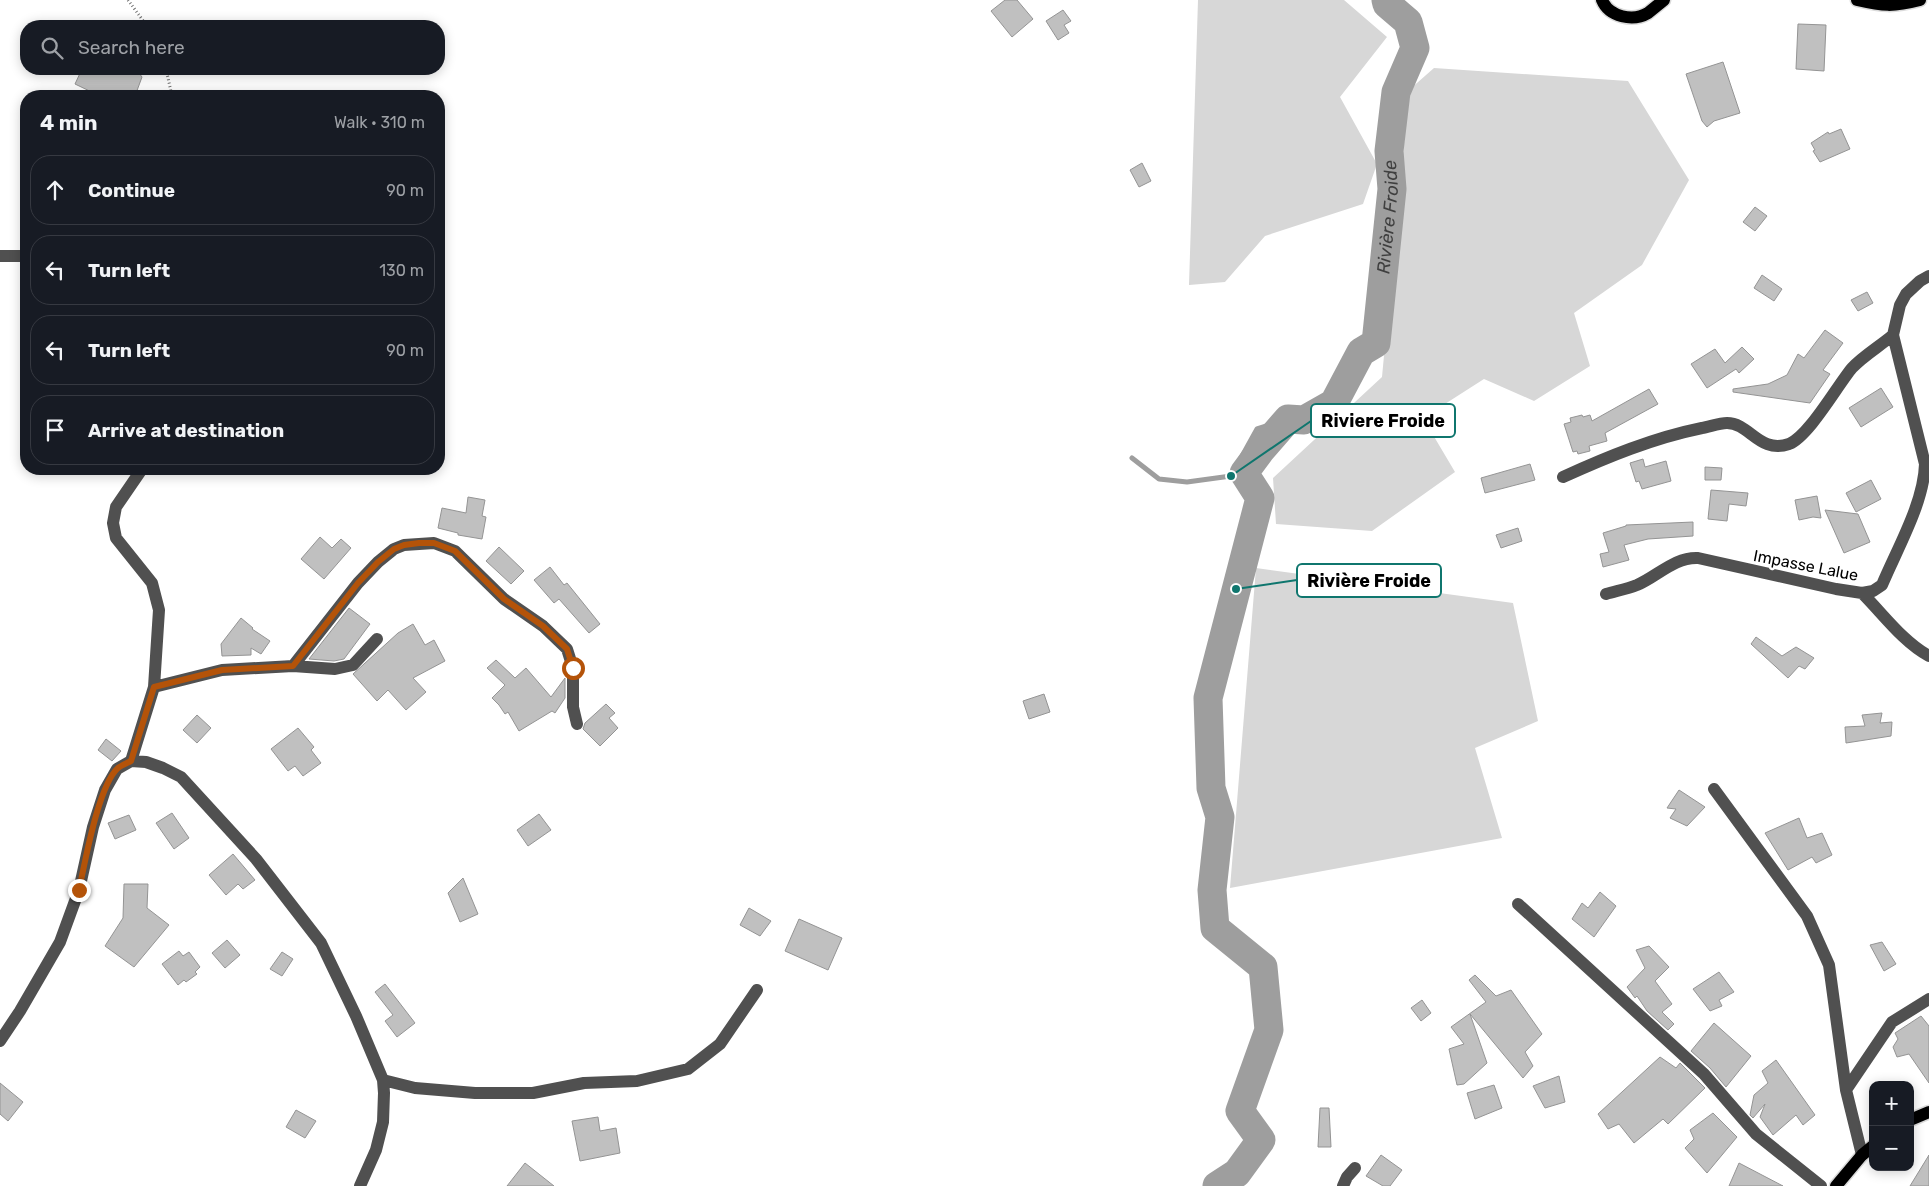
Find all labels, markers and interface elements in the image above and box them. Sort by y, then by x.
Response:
search box [20,20,445,75]
icon: search [38,34,66,62]
text: Search here [78,36,185,59]
text: 4 min [40,110,98,135]
text: Walk · 310 m [334,113,425,132]
water label: Rivière Froide [1372,159,1403,275]
icon: ahead [41,176,69,204]
text: Continue [88,179,175,202]
text: 90 m [386,181,424,200]
icon: left [41,256,69,284]
text: Turn left [88,259,170,282]
text: 130 m [379,261,424,280]
icon: left [41,336,69,364]
text: Turn left [88,339,170,362]
text: 90 m [386,341,424,360]
callout: Riviere Froide [1311,404,1455,437]
text: Riviere Froide [1321,410,1445,432]
icon: arrive [41,416,69,444]
text: Arrive at destination [88,419,284,442]
street label: Impasse Lalue [1752,546,1860,585]
callout: Rivière Froide [1297,564,1441,597]
text: Rivière Froide [1307,570,1431,592]
route start [562,657,585,680]
route end [68,879,91,902]
map controls [1869,1081,1914,1171]
button: + [1869,1081,1914,1126]
button: − [1869,1126,1914,1171]

